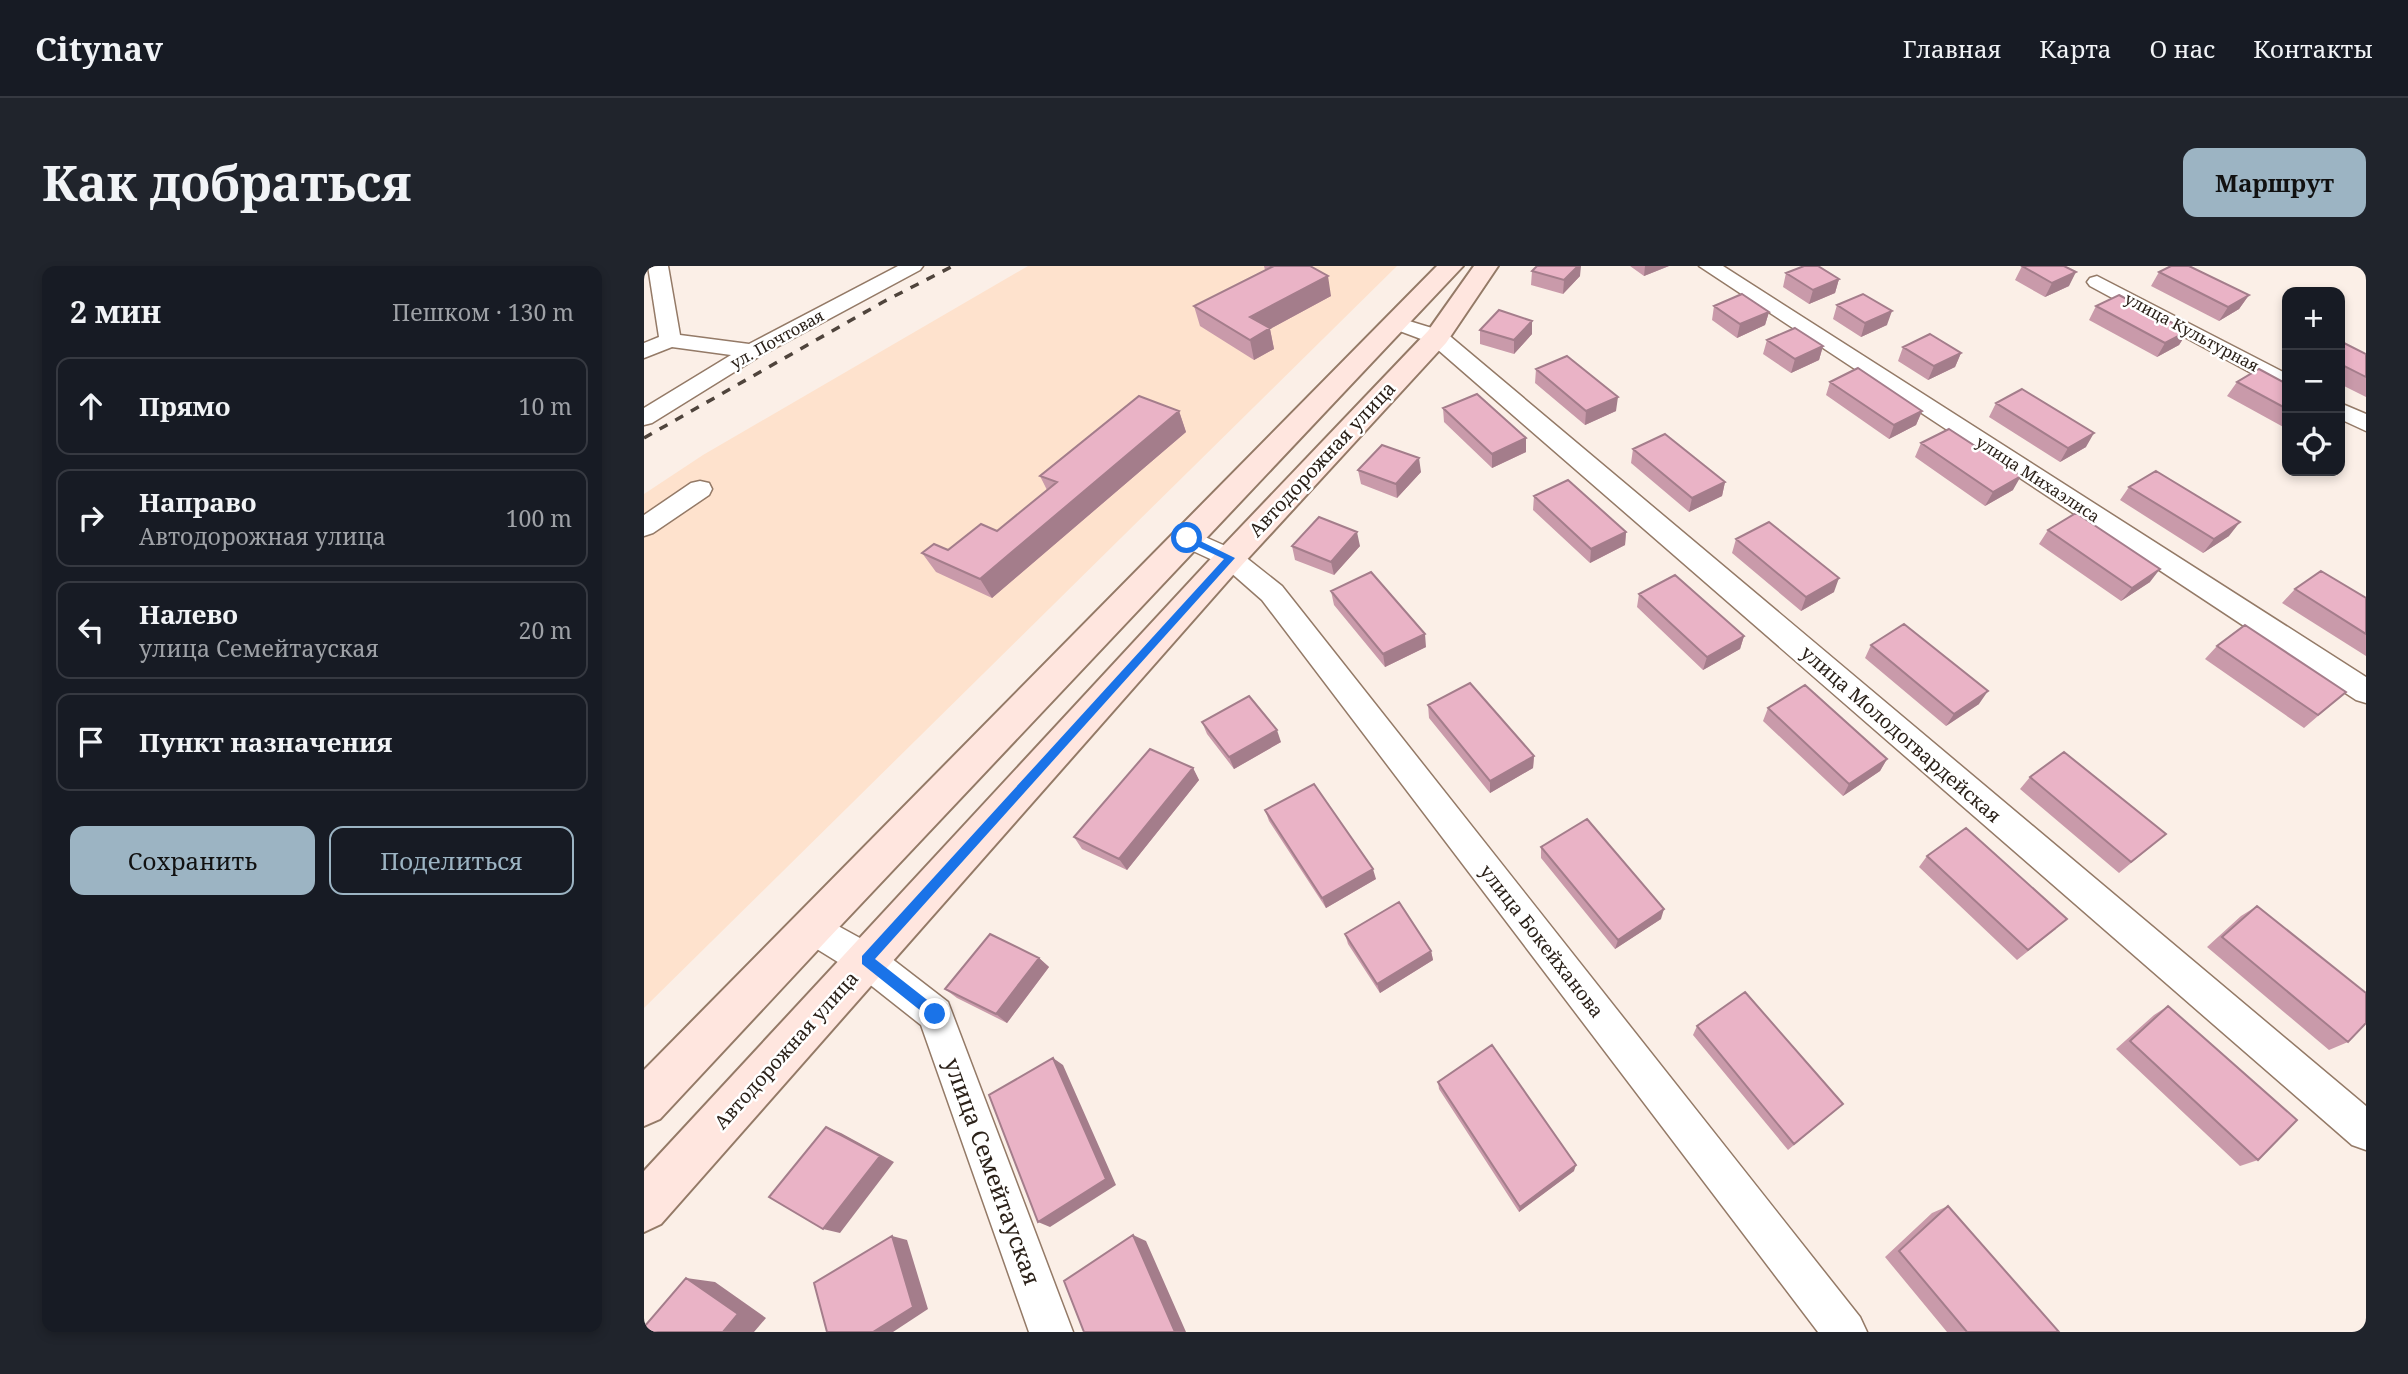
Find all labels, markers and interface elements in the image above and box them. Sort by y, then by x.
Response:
text: Citynav [35,26,163,71]
text: Главная [1903,32,2001,65]
text: Карта [2039,32,2112,65]
text: О нас [2150,32,2215,65]
text: Контакты [2253,32,2373,65]
button: Маршрут [2183,148,2366,217]
text: Как добраться [42,149,411,215]
street label: улица Культурная [2121,287,2263,377]
map controls [2282,287,2345,476]
button: + [2282,287,2345,350]
text: 2 мин [70,291,161,332]
text: Пешком · 130 m [392,296,574,328]
street label: ул. Почтовая [726,304,828,374]
button: − [2282,350,2345,413]
street label: Автодорожная улица [1243,376,1401,542]
icon: ahead [72,387,110,425]
text: Прямо [139,388,230,424]
text: 10 m [519,390,572,422]
button: locate [2282,413,2345,476]
street label: улица Михаэлиса [1972,431,2104,527]
text: Направо [139,484,257,520]
icon: right [72,499,110,537]
text: 100 m [506,502,572,534]
text: Автодорожная улица [139,520,386,552]
route start [1171,522,1202,553]
text: Налево [139,596,238,632]
icon: left [72,611,110,649]
text: 20 m [519,614,572,646]
text: улица Семейтауская [139,632,379,664]
street label: улица Молодогвардейская [1795,640,2007,828]
icon: arrive [72,723,110,761]
text: Пункт назначения [139,724,392,760]
button: Сохранить [70,826,315,895]
button: Поделиться [329,826,574,895]
street label: улица Бокейханова [1474,859,1610,1023]
street label: Автодорожная улица [708,966,864,1134]
route end [919,998,950,1029]
street label: улица Семейтауская [937,1053,1049,1289]

